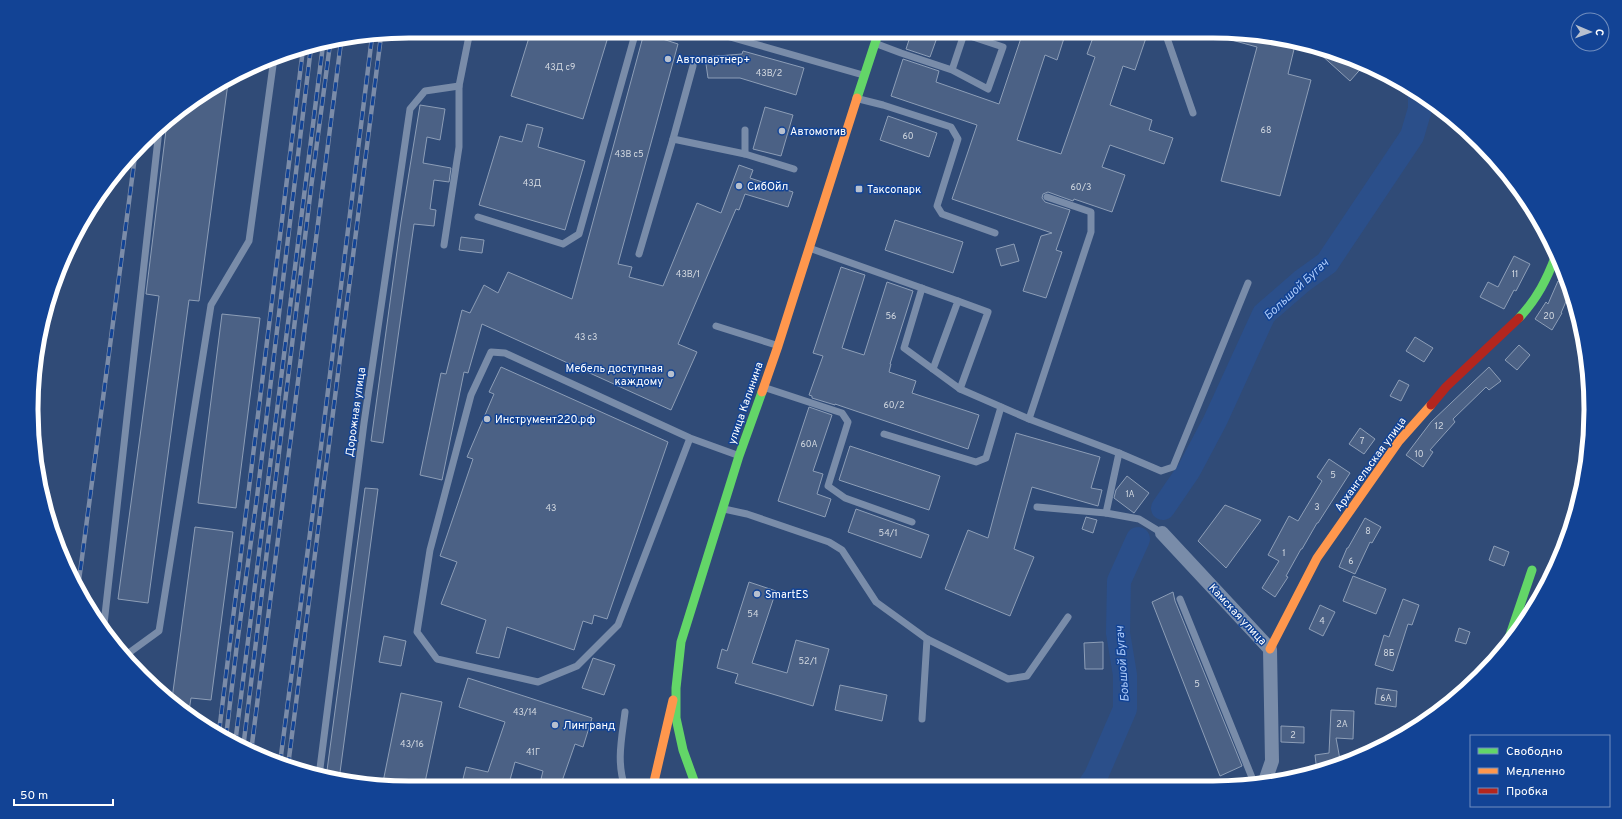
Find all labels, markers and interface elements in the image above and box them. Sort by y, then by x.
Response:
north arrow [1570,12,1610,52]
text: С [1592,29,1606,36]
place label: Автопартнер+ [676,53,750,67]
marker: Автопартнер+ [663,54,673,64]
house number: 43Д с9 [545,62,575,73]
house number: 43В/2 [756,68,782,79]
place label: Автомотив [790,125,846,139]
house number: 68 [1261,125,1271,136]
marker: Автомотив [777,126,787,136]
house number: 60 [902,131,914,142]
house number: 43В с5 [614,149,644,160]
house number: 43Д [523,178,542,189]
place label: СибОйл [747,180,788,194]
marker: СибОйл [734,181,744,191]
house number: 60/3 [1071,182,1091,193]
place label: Таксопарк [867,183,921,197]
marker: Таксопарк [854,184,864,194]
water label: Большой Бугач [1261,255,1333,324]
house number: 43В/1 [676,269,700,280]
house number: 11 [1512,269,1518,280]
house number: 56 [886,311,896,322]
house number: 20 [1543,311,1555,322]
house number: 43 с3 [574,332,598,343]
street label: улица Калинина [725,360,767,446]
place label: Мебель доступная каждому [566,362,663,389]
street label: Дорожная улица [343,366,369,458]
marker: Мебель доступная каждому [666,369,676,379]
house number: 60/2 [883,400,905,411]
place label: Инструмент220.рф [495,413,595,427]
marker: Инструмент220.рф [482,414,492,424]
street label: Архангельская улица [1332,415,1410,514]
house number: 12 [1435,421,1443,432]
house number: 7 [1360,436,1365,447]
house number: 60А [801,439,818,450]
house number: 10 [1414,449,1424,460]
house number: 5 [1330,470,1336,481]
house number: 1А [1125,489,1135,500]
house number: 3 [1314,502,1320,513]
house number: 43 [545,503,557,514]
house number: 8 [1365,526,1371,537]
house number: 54/1 [878,528,898,539]
house number: 1 [1282,548,1286,559]
house number: 6 [1348,556,1354,567]
street label: Камская улица [1205,581,1269,648]
place label: SmartES [765,588,809,602]
marker: SmartES [752,589,762,599]
house number: 54 [747,609,759,620]
house number: 4 [1319,616,1325,627]
water label: Боьшой Бугач [1112,625,1134,703]
house number: 8Б [1383,648,1395,659]
house number: 52/1 [799,656,817,667]
house number: 5 [1194,679,1200,690]
house number: 6А [1380,693,1392,704]
house number: 43/14 [513,707,537,718]
place label: Лингранд [563,719,615,733]
house number: 2А [1336,719,1348,730]
marker: Лингранд [550,720,560,730]
house number: 2 [1290,730,1296,741]
legend [1470,735,1610,807]
house number: 43/16 [400,739,424,750]
text: Свободно [1506,744,1563,760]
house number: 41Г [526,747,540,758]
text: Медленно [1506,764,1566,780]
scale bar [14,781,113,807]
text: Пробка [1506,784,1548,800]
text: 50 m [20,788,48,804]

